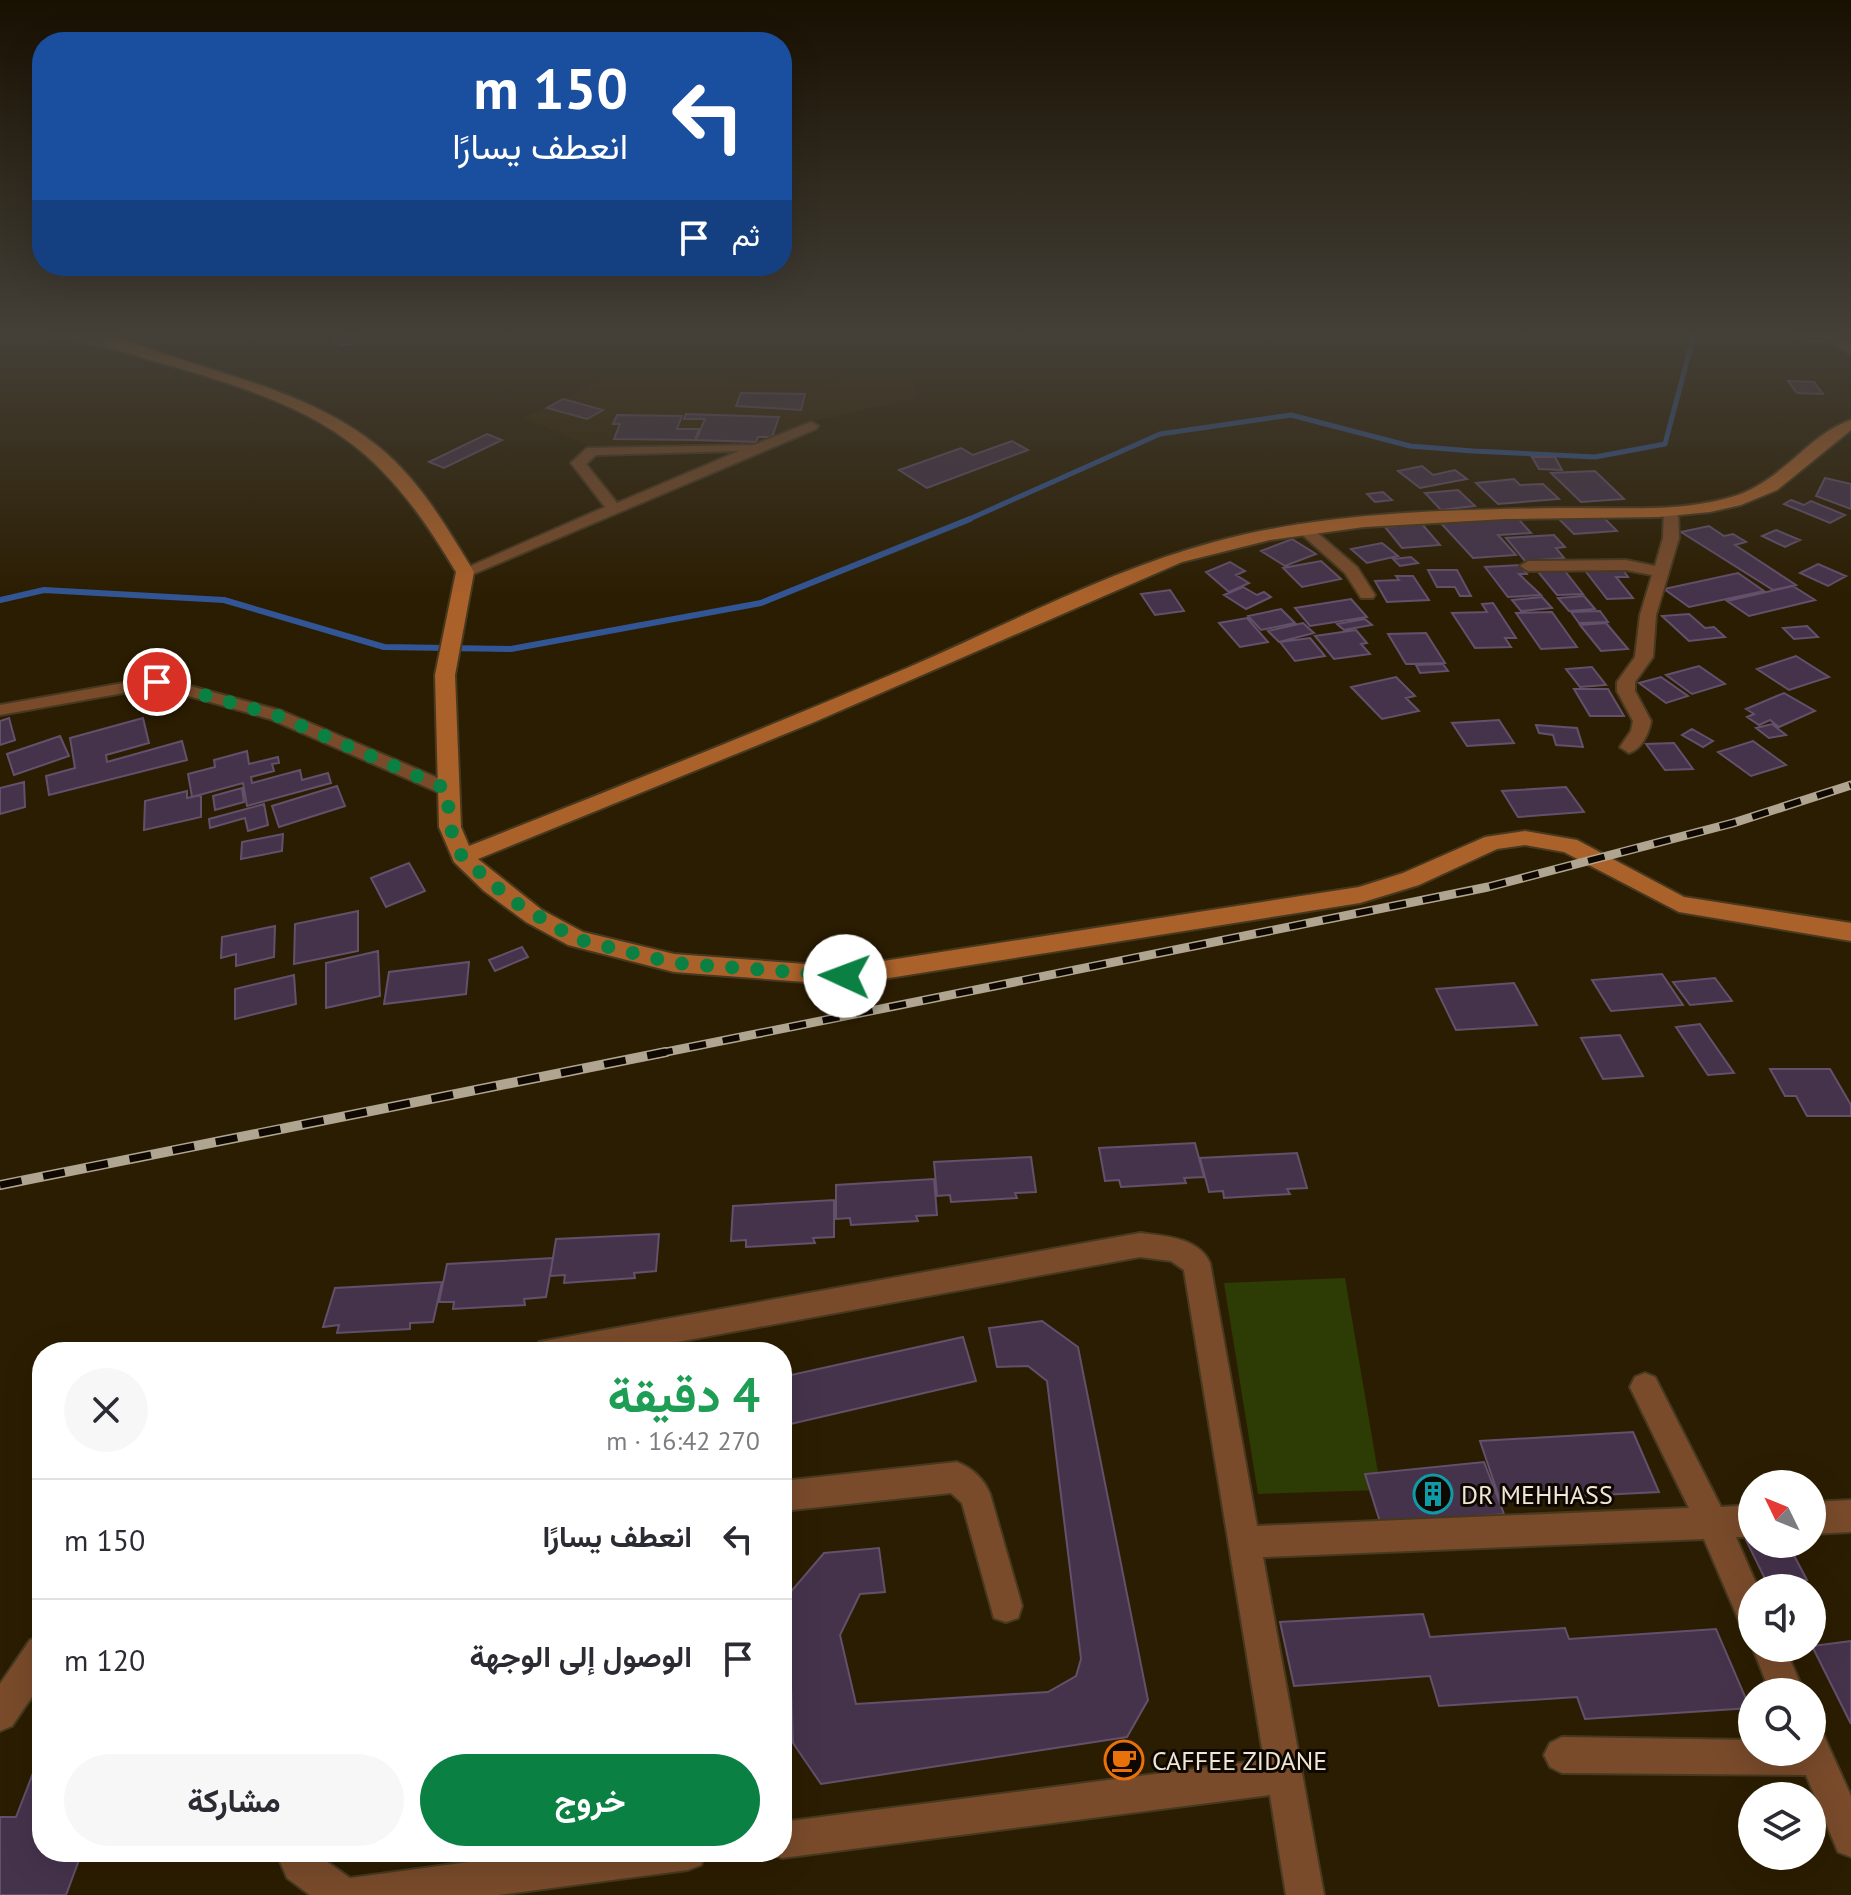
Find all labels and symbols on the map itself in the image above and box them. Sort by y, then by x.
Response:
pin [123,648,191,716]
position arrow [803,934,887,1018]
north arrow [1738,1470,1826,1558]
building icon: DR MEHHASS [1412,1473,1454,1515]
place label: DR MEHHASS [1461,1478,1613,1511]
cafe icon: CAFFEE ZIDANE [1103,1739,1145,1781]
place label: CAFFEE ZIDANE [1152,1744,1327,1777]

